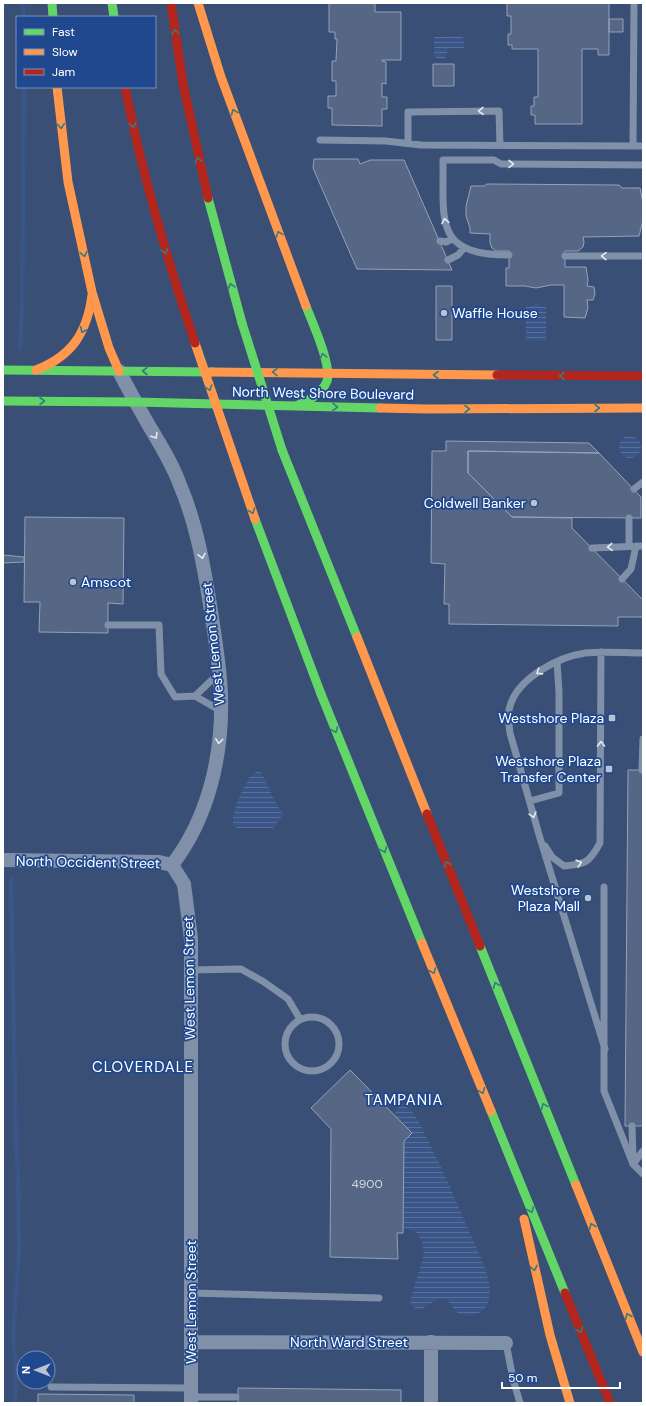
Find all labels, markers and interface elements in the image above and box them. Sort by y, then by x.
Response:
legend [16,16,156,88]
text: Fast [52,24,75,40]
one-way arrow [171,29,180,35]
text: Slow [52,44,78,60]
text: Jam [52,64,75,80]
one-way arrow [478,107,484,115]
one-way arrow [230,108,238,115]
one-way arrow [128,122,136,128]
one-way arrow [56,123,65,129]
one-way arrow [194,157,203,164]
one-way arrow [508,160,514,168]
one-way arrow [441,217,450,224]
one-way arrow [275,230,284,237]
one-way arrow [160,247,169,254]
one-way arrow [79,251,87,257]
one-way arrow [601,252,607,260]
one-way arrow [227,282,236,289]
place label: Waffle House [452,304,538,322]
marker: Waffle House [439,308,449,318]
one-way arrow [80,325,88,333]
one-way arrow [320,353,328,359]
one-way arrow [142,367,148,375]
one-way arrow [272,368,278,376]
one-way arrow [433,371,439,379]
one-way arrow [559,372,565,380]
street label: North West Shore Boulevard [232,382,414,404]
one-way arrow [204,385,213,392]
one-way arrow [39,397,45,405]
one-way arrow [332,403,338,411]
one-way arrow [594,404,600,412]
one-way arrow [464,405,470,413]
one-way arrow [151,432,158,439]
place label: Coldwell Banker [424,494,526,512]
marker: Coldwell Banker [529,498,539,508]
one-way arrow [247,507,255,514]
one-way arrow [607,543,613,551]
one-way arrow [197,553,205,560]
place label: Amscot [81,573,131,591]
marker: Amscot [68,577,78,587]
street label: West Lemon Street [198,581,228,707]
one-way arrow [536,667,543,675]
place label: Westshore Plaza [498,709,604,727]
marker: Westshore Plaza [607,713,617,723]
one-way arrow [331,727,339,734]
one-way arrow [214,738,223,744]
one-way arrow [597,741,605,747]
place label: Westshore Plaza Transfer Center [495,752,601,786]
marker: Westshore Plaza Transfer Center [604,764,614,774]
one-way arrow [529,812,537,818]
one-way arrow [380,847,388,854]
street label: North Occident Street [16,852,160,872]
one-way arrow [576,859,583,868]
one-way arrow [444,861,452,868]
place label: Westshore Plaza Mall [511,881,580,915]
marker: Westshore Plaza Mall [583,893,593,903]
street label: West Lemon Street [179,916,199,1040]
one-way arrow [429,967,437,974]
one-way arrow [492,981,500,988]
district label: CLOVERDALE [92,1057,194,1077]
one-way arrow [478,1088,486,1095]
district label: TAMPANIA [365,1090,443,1110]
one-way arrow [540,1102,548,1109]
house number: 4900 [351,1176,383,1192]
one-way arrow [526,1206,534,1213]
one-way arrow [589,1223,597,1230]
street label: West Lemon Street [182,1240,200,1364]
one-way arrow [529,1265,538,1271]
one-way arrow [625,1313,633,1320]
one-way arrow [575,1326,583,1334]
street label: North Ward Street [290,1333,408,1351]
north arrow [16,1350,56,1390]
scale bar [502,1364,620,1390]
text: N [19,1366,33,1374]
text: 50 m [508,1370,537,1386]

